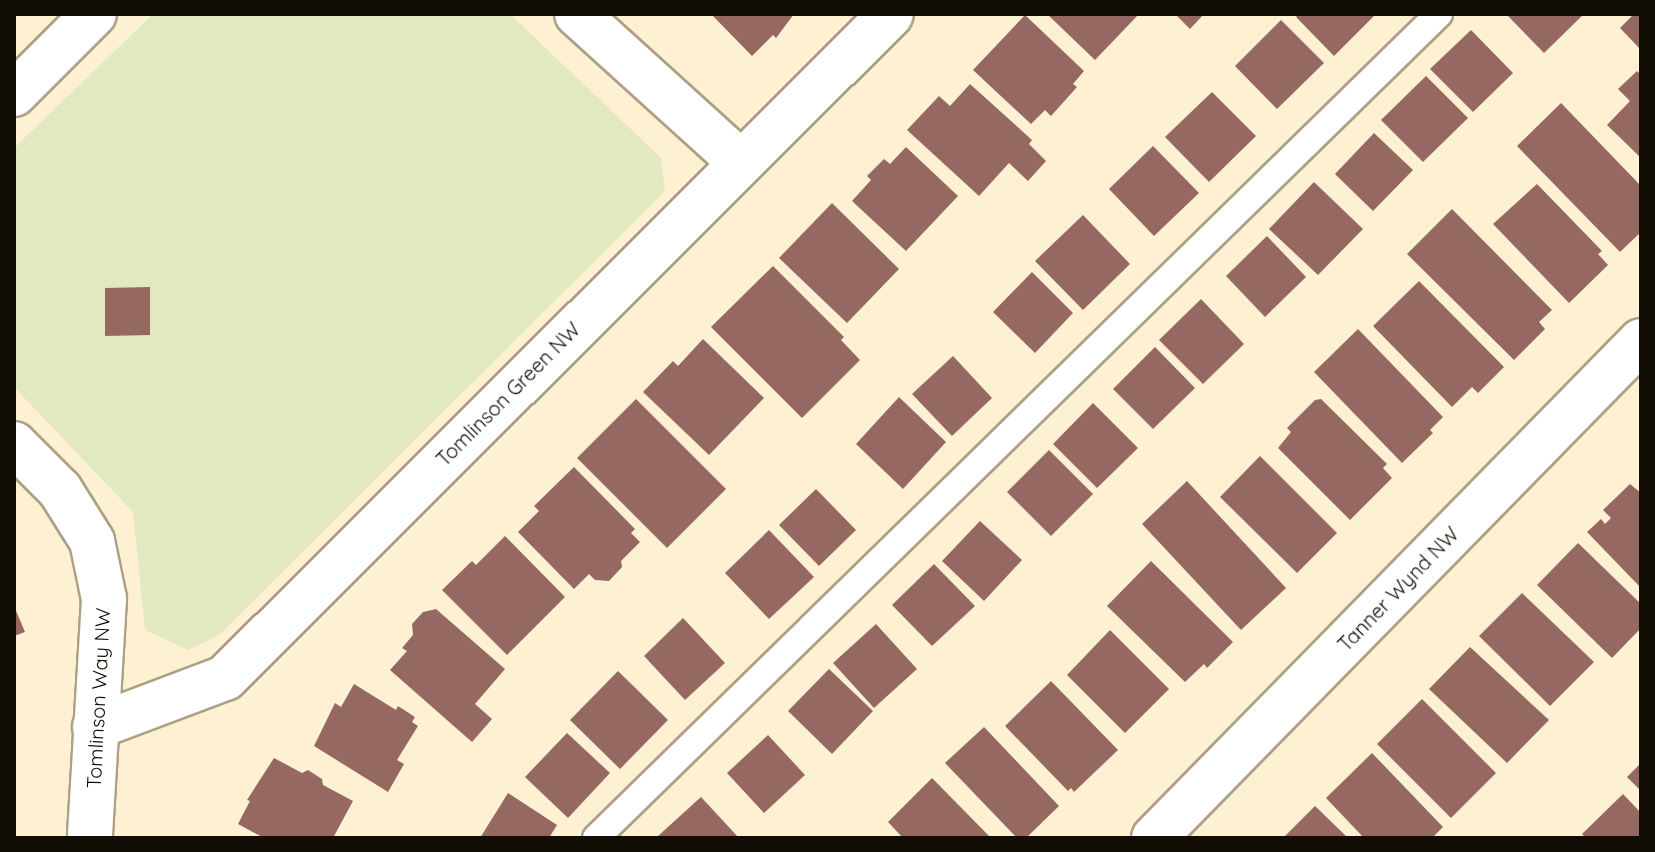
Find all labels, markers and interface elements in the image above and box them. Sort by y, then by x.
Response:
street label: Tomlinson Green NW [431,317,585,471]
street label: Tanner Wynd NW [1333,522,1463,656]
street label: Tomlinson Way NW [81,607,115,789]

